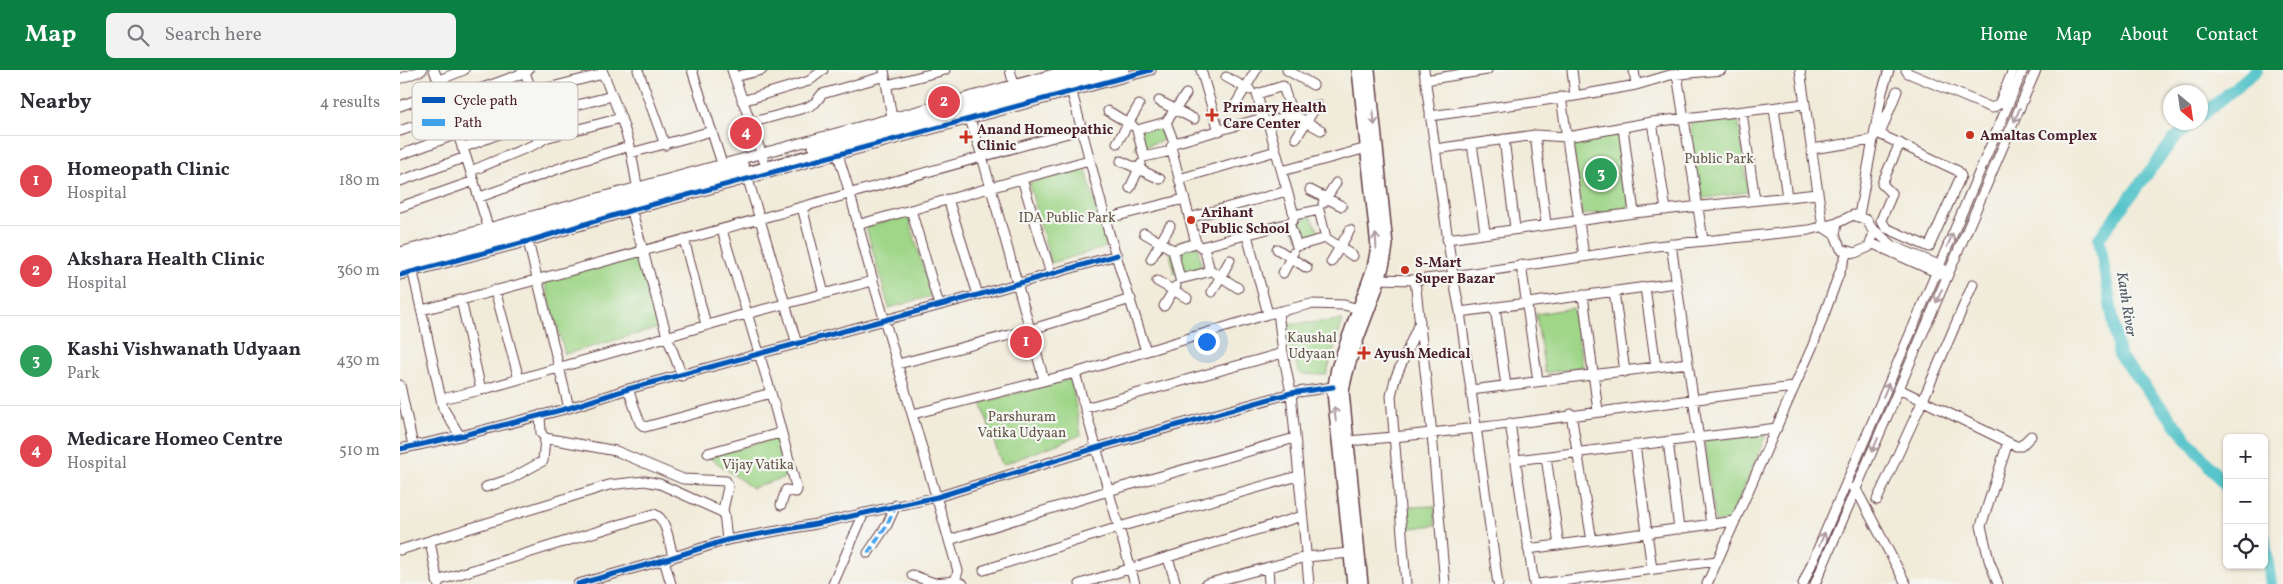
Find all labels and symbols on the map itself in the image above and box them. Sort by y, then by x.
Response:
legend [412,82,578,140]
pin: 2 [928,83,960,121]
north arrow [2163,85,2208,130]
text: Cycle path [454,92,518,111]
place label: Primary Health Care Center [1223,99,1327,134]
one-way arrow [2012,107,2021,122]
marker: Primary Health Care Center [1205,108,1219,122]
one-way arrow [1369,110,1379,126]
text: Path [454,114,482,133]
pin: 4 [730,114,762,152]
place label: Anand Homeopathic Clinic [977,121,1114,156]
place label: Amaltas Complex [1980,127,2097,146]
marker: Amaltas Complex [1964,129,1976,141]
marker: Anand Homeopathic Clinic [959,130,973,144]
park label: Public Park [1684,150,1754,169]
pin: 3 [1585,155,1617,193]
place label: Arihant Public School [1201,204,1290,239]
park label: IDA Public Park [1018,209,1116,228]
marker: Arihant Public School [1185,214,1197,226]
one-way arrow [1371,233,1381,250]
one-way arrow [1945,233,1955,248]
place label: S-Mart Super Bazar [1415,254,1496,289]
marker: S-Mart Super Bazar [1399,264,1411,276]
water label: Kanh River [2110,270,2141,339]
one-way arrow [1933,288,1943,303]
pin: 1 [1010,323,1042,361]
your location [1194,329,1220,355]
park label: Kaushal Udyaan [1287,329,1337,364]
place label: Ayush Medical [1374,345,1471,364]
marker: Ayush Medical [1358,347,1370,359]
one-way arrow [1882,383,1891,398]
one-way arrow [1330,406,1340,422]
park label: Parshuram Vatika Udyaan [978,408,1066,443]
one-way arrow [1869,437,1879,452]
park label: Vijay Vatika [722,456,794,475]
one-way arrow [1818,532,1828,547]

